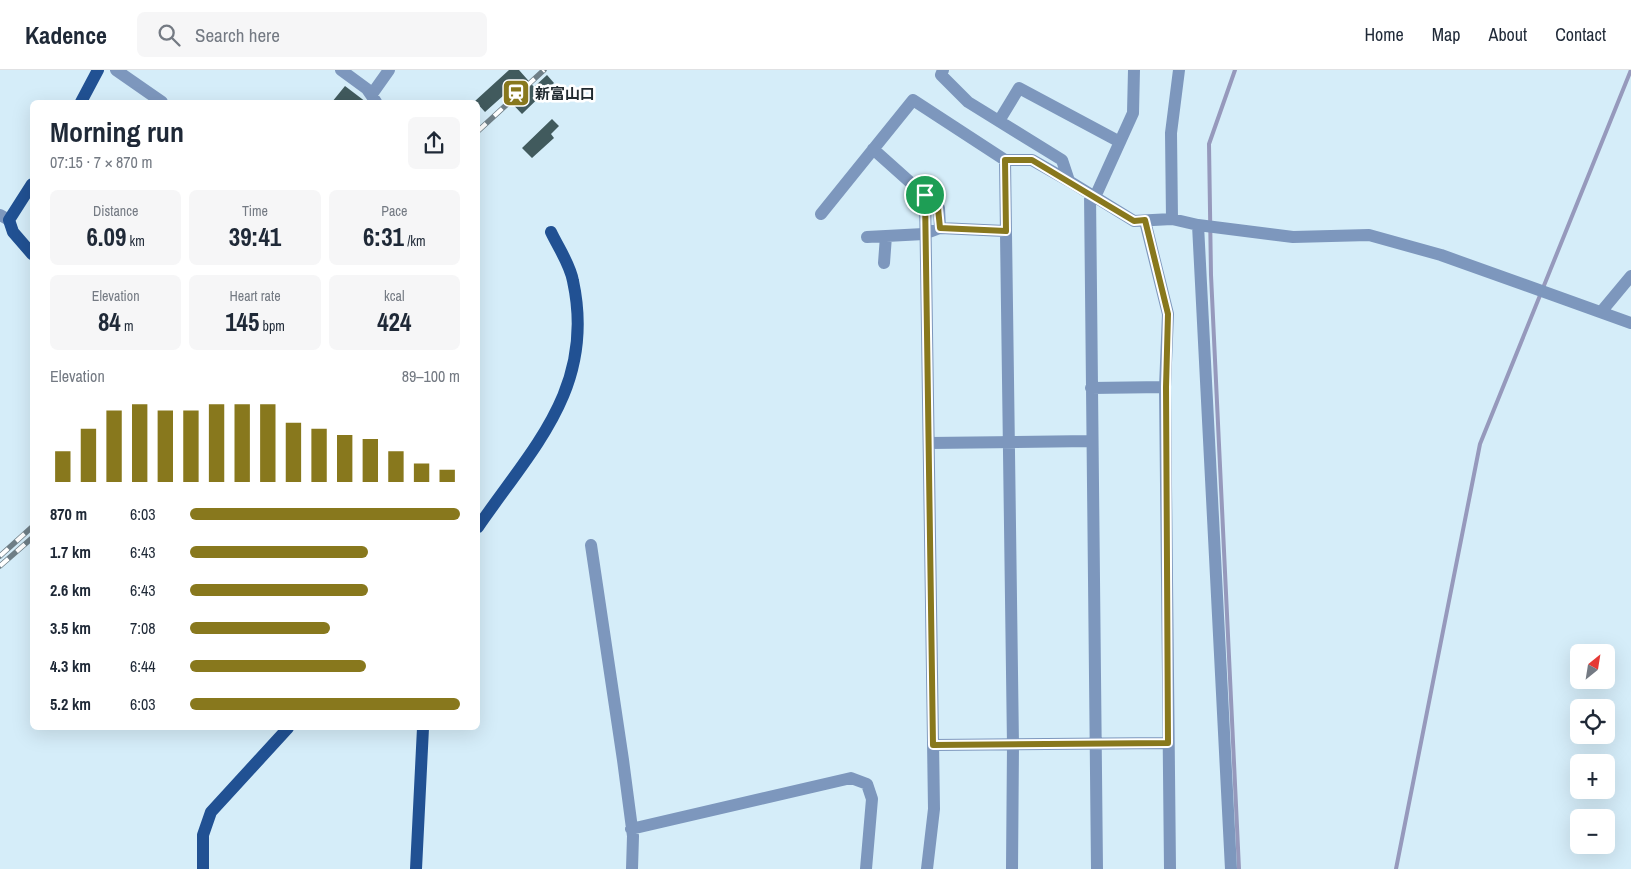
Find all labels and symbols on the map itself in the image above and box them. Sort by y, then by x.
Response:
station icon: 新富山口 [501,78,531,108]
place label: 新富山口 [535,83,595,104]
pin [904,174,946,216]
north arrow [1570,644,1615,689]

